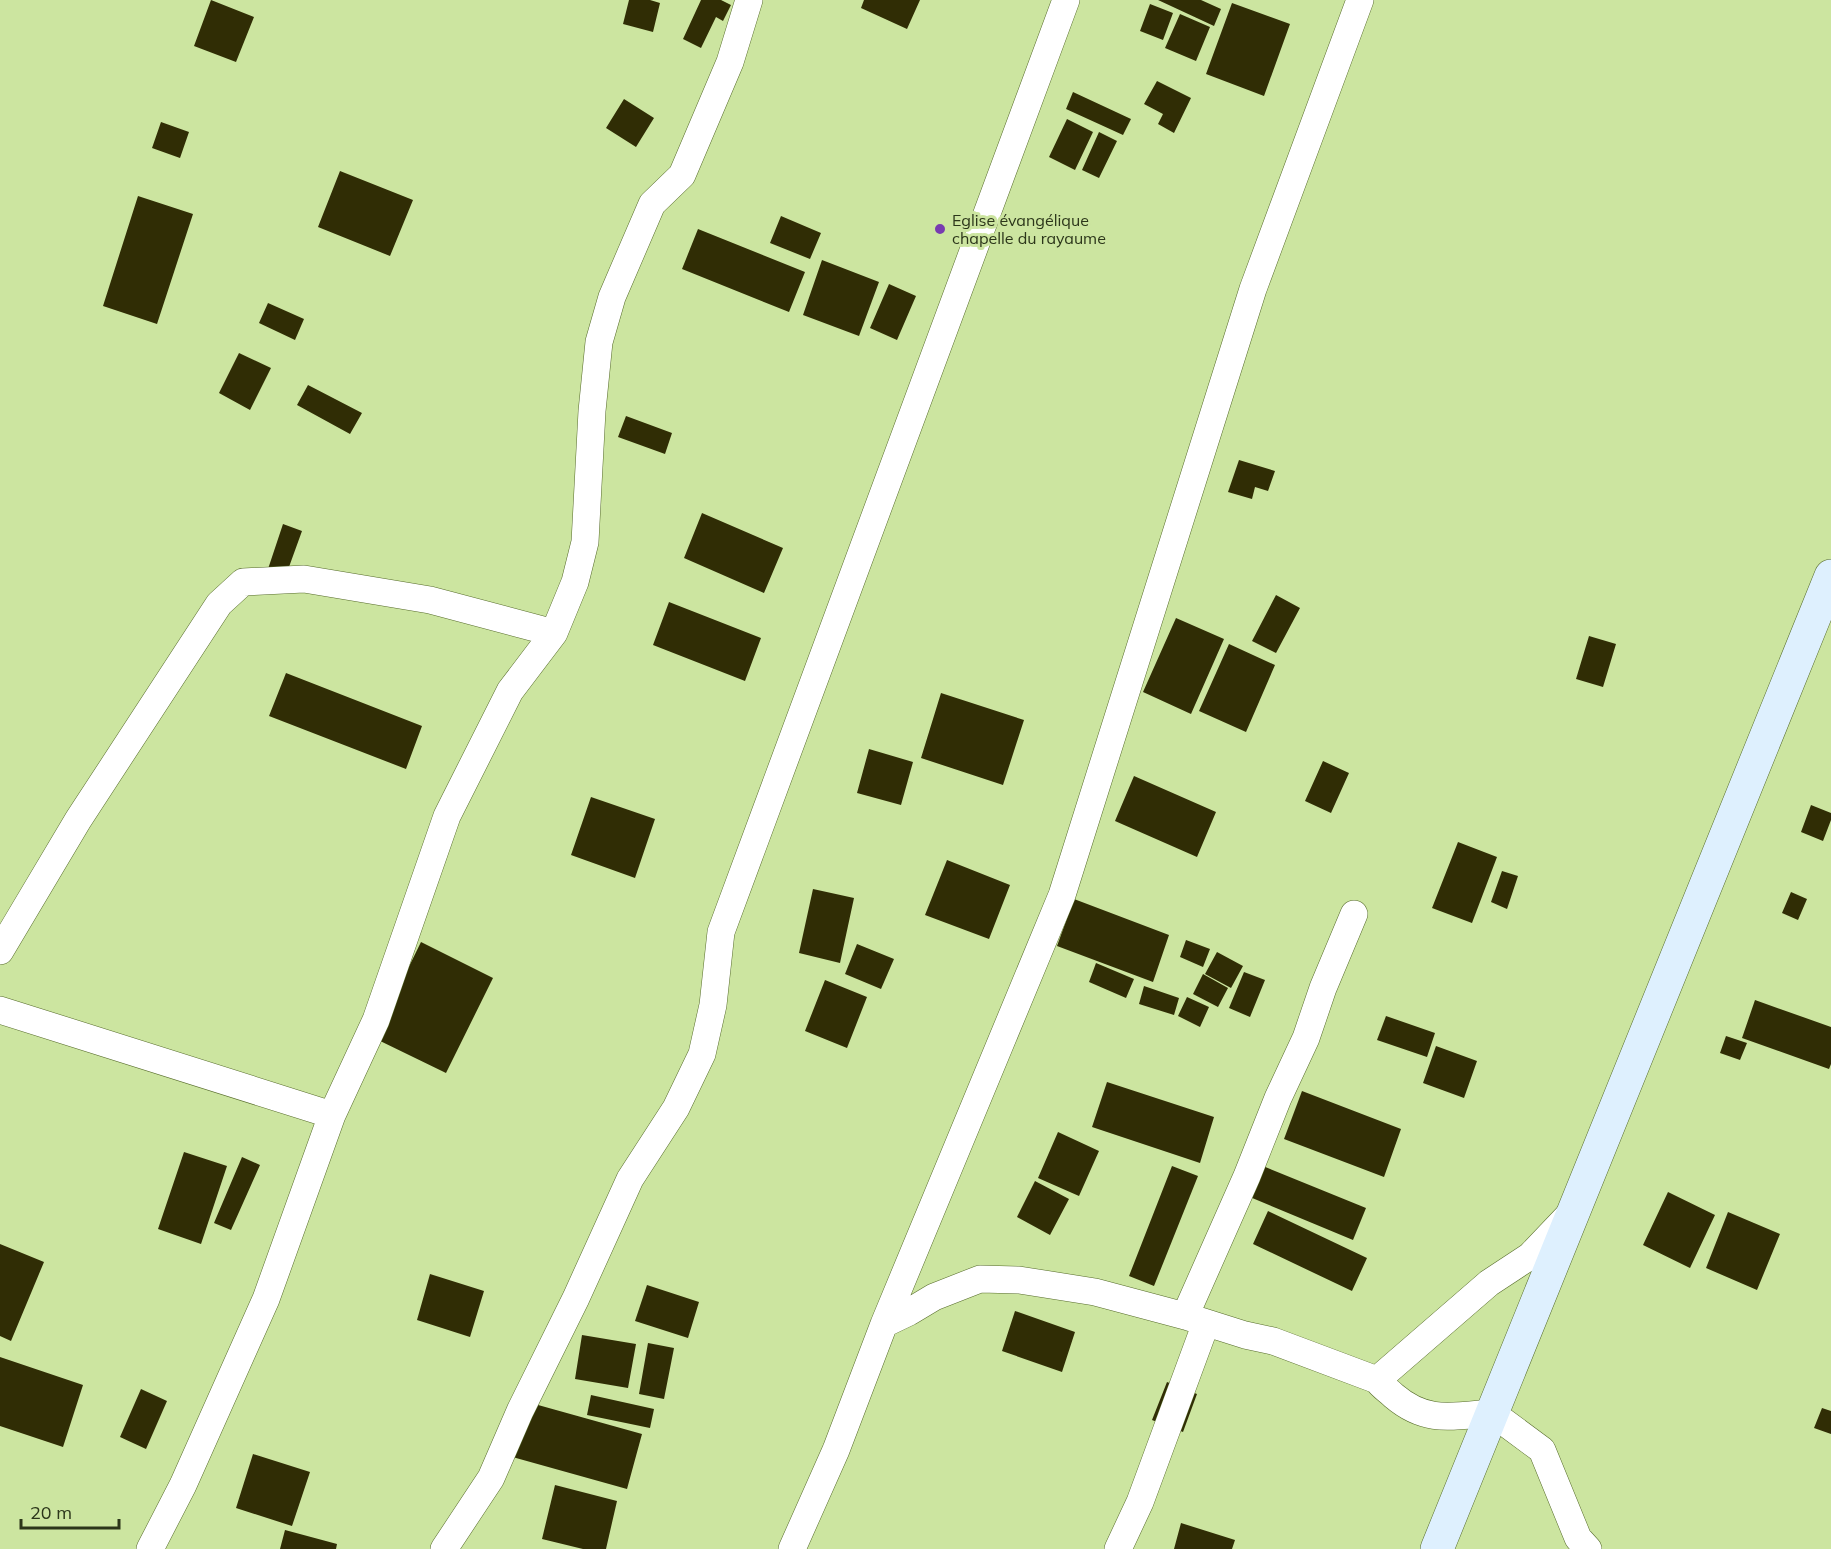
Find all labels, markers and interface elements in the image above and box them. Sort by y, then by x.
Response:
place label: Eglise évangélique chapelle du rayaume [952,210,1106,248]
marker: Eglise évangélique chapelle du rayaume [933,222,947,236]
scale bar [21,1492,118,1530]
text: 20 m [30,1501,72,1524]

